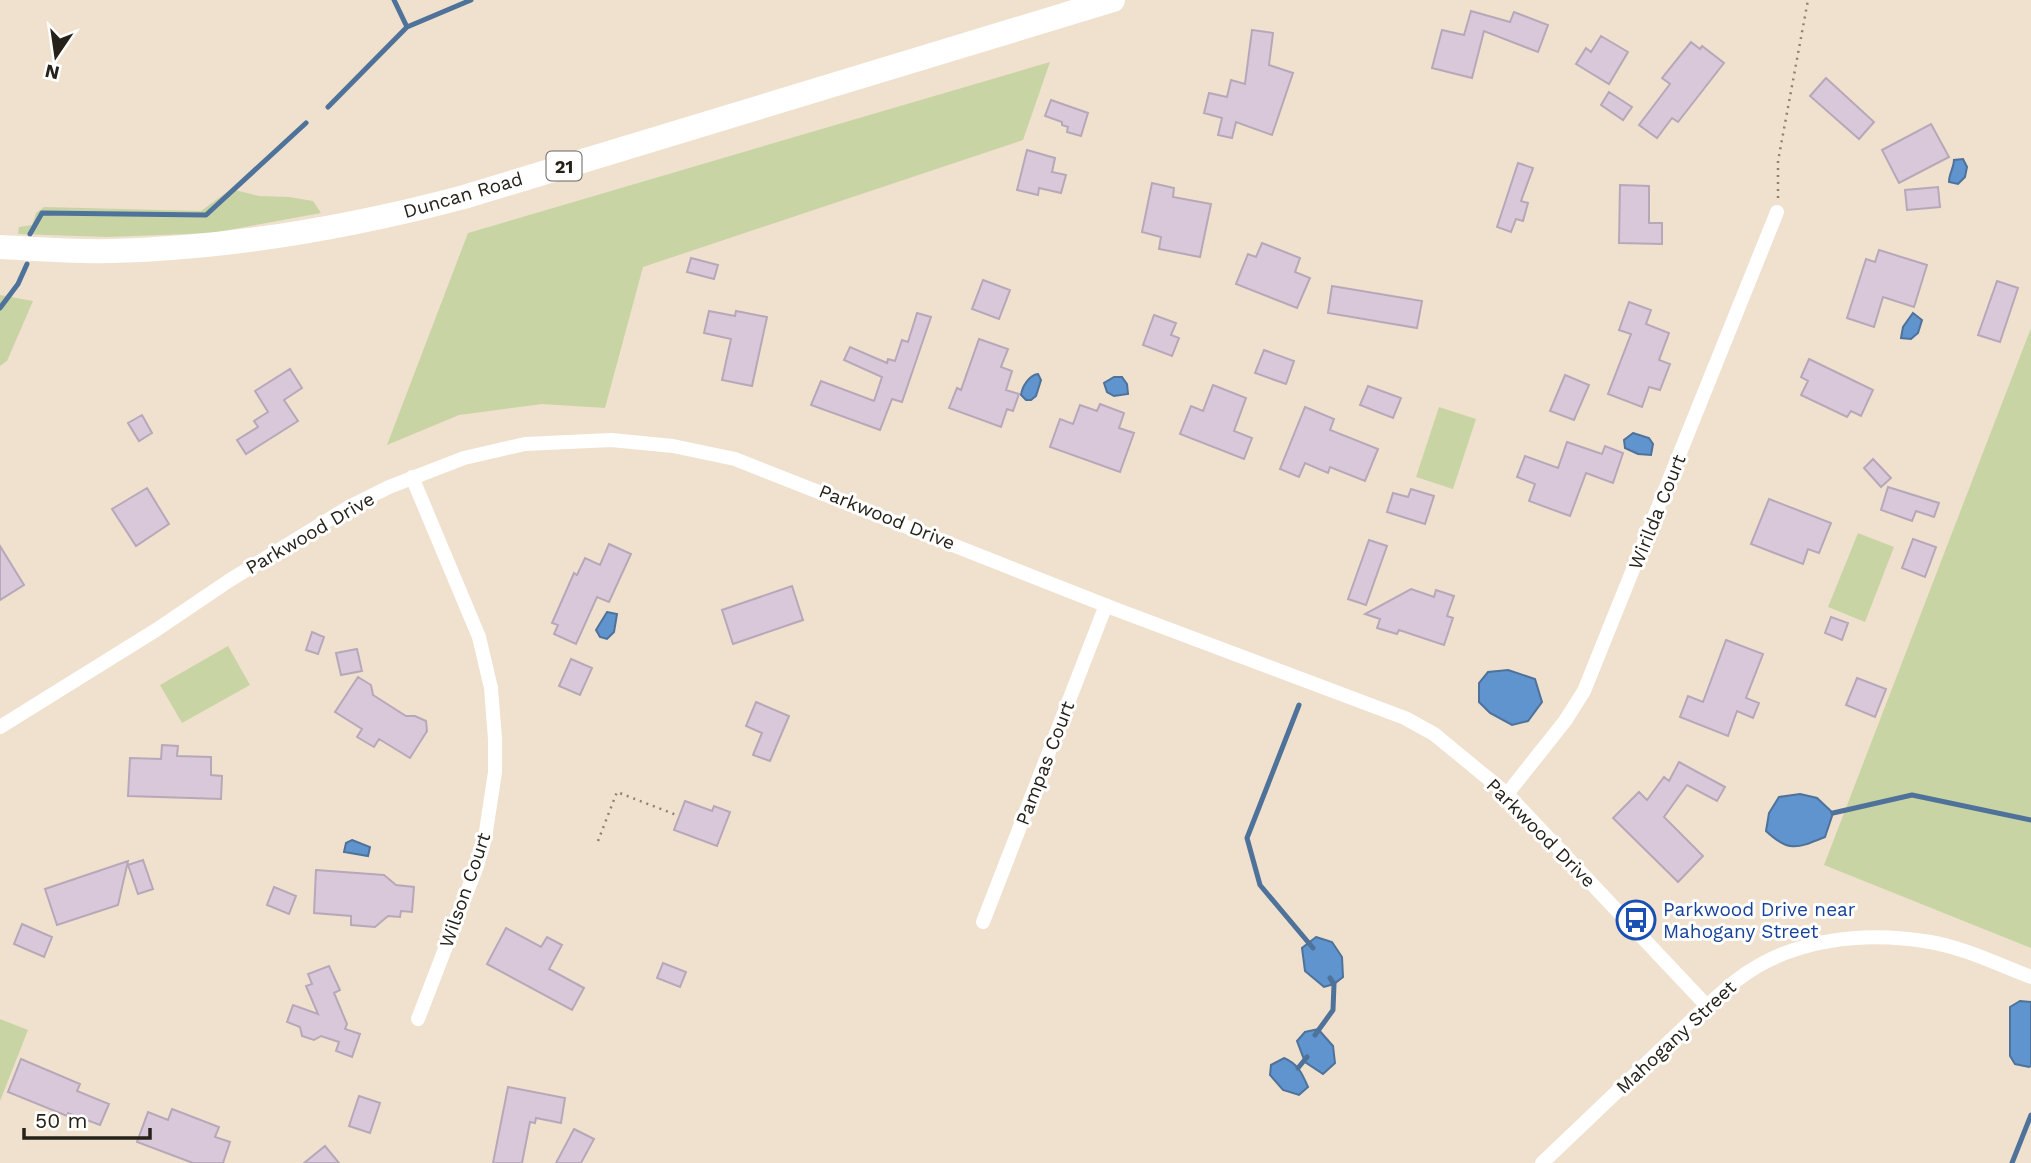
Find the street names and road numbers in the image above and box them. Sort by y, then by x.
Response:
road number: 21 [546,152,582,181]
street label: Duncan Road [401,167,525,223]
street label: Wirilda Court [1623,451,1691,573]
street label: Parkwood Drive [816,479,958,555]
street label: Parkwood Drive [242,487,378,579]
street label: Pampas Court [1011,698,1079,828]
street label: Parkwood Drive [1482,774,1600,892]
street label: Wilson Court [435,829,495,951]
street label: Mahogany Street [1611,976,1741,1098]

